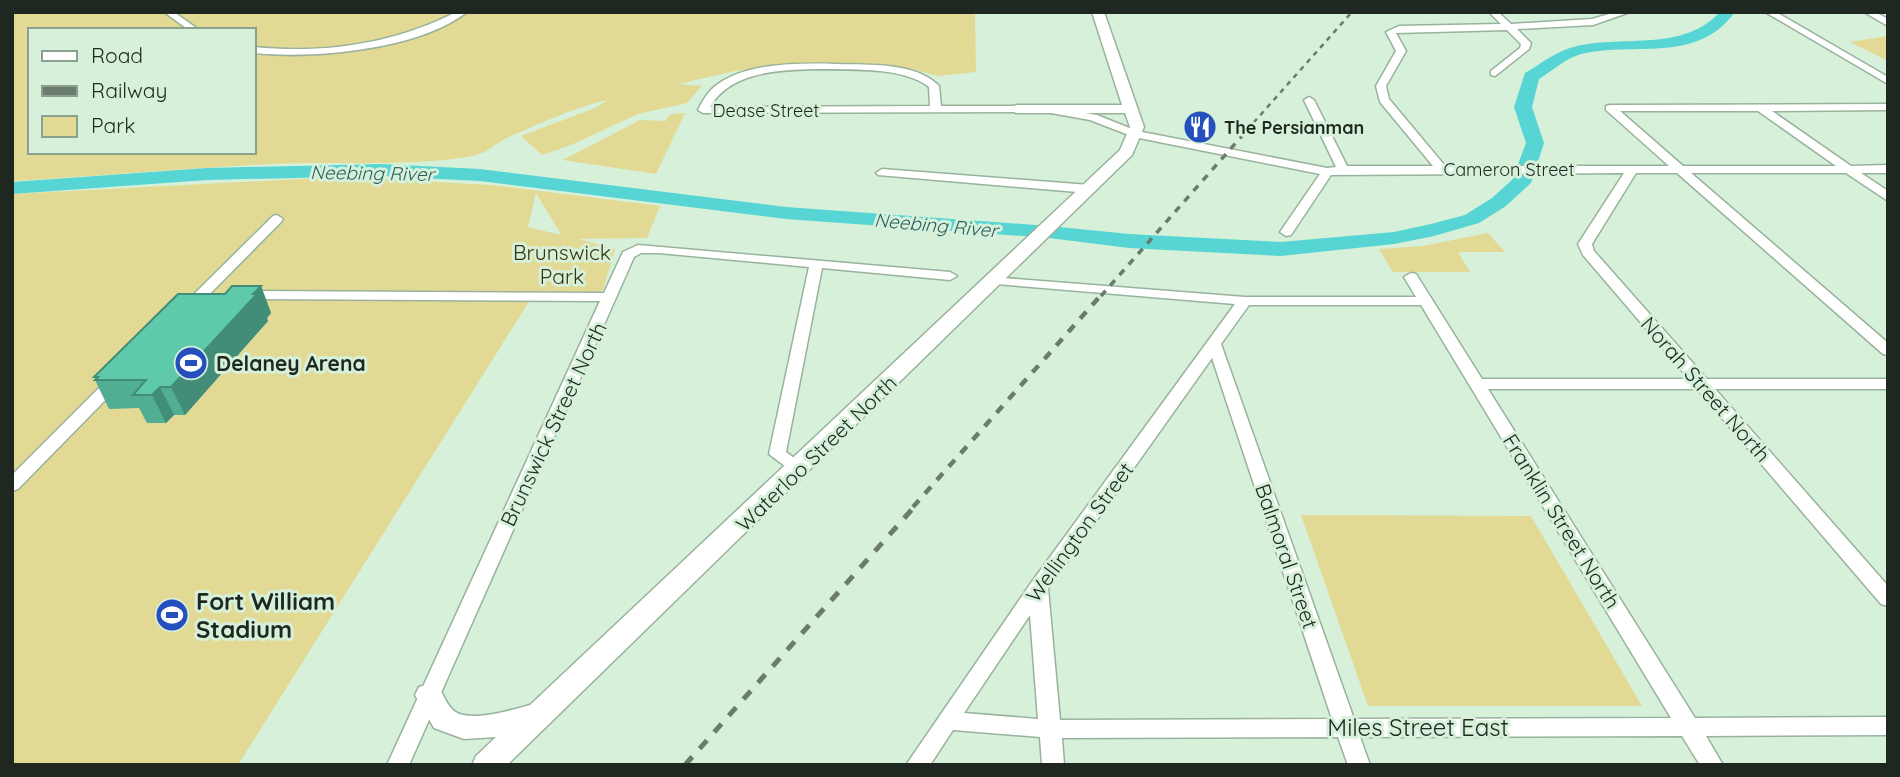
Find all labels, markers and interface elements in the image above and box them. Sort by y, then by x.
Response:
legend [28,28,256,154]
text: Road [91,42,143,68]
text: Railway [91,77,167,103]
street label: Dease Street [713,99,819,122]
restaurant icon: The Persianman [1181,108,1219,146]
text: Park [91,112,135,138]
place label: The Persianman [1224,116,1364,139]
street label: Cameron Street [1443,158,1575,181]
water label: Neebing River [310,160,437,186]
water label: Neebing River [873,208,1001,243]
park label: Brunswick Park [513,239,611,289]
street label: Norah Street North [1636,311,1776,467]
street label: Brunswick Street North [494,318,612,530]
sports icon: Delaney Arena [172,344,210,382]
place label: Delaney Arena [216,350,366,376]
street label: Waterloo Street North [730,369,902,537]
street label: Franklin Street North [1498,429,1626,613]
street label: Wellington Street [1020,457,1138,607]
street label: Balmoral Street [1250,480,1324,632]
place label: Fort William Stadium [196,586,335,644]
sports icon: Fort William Stadium [153,596,191,634]
street label: Miles Street East [1327,712,1509,742]

